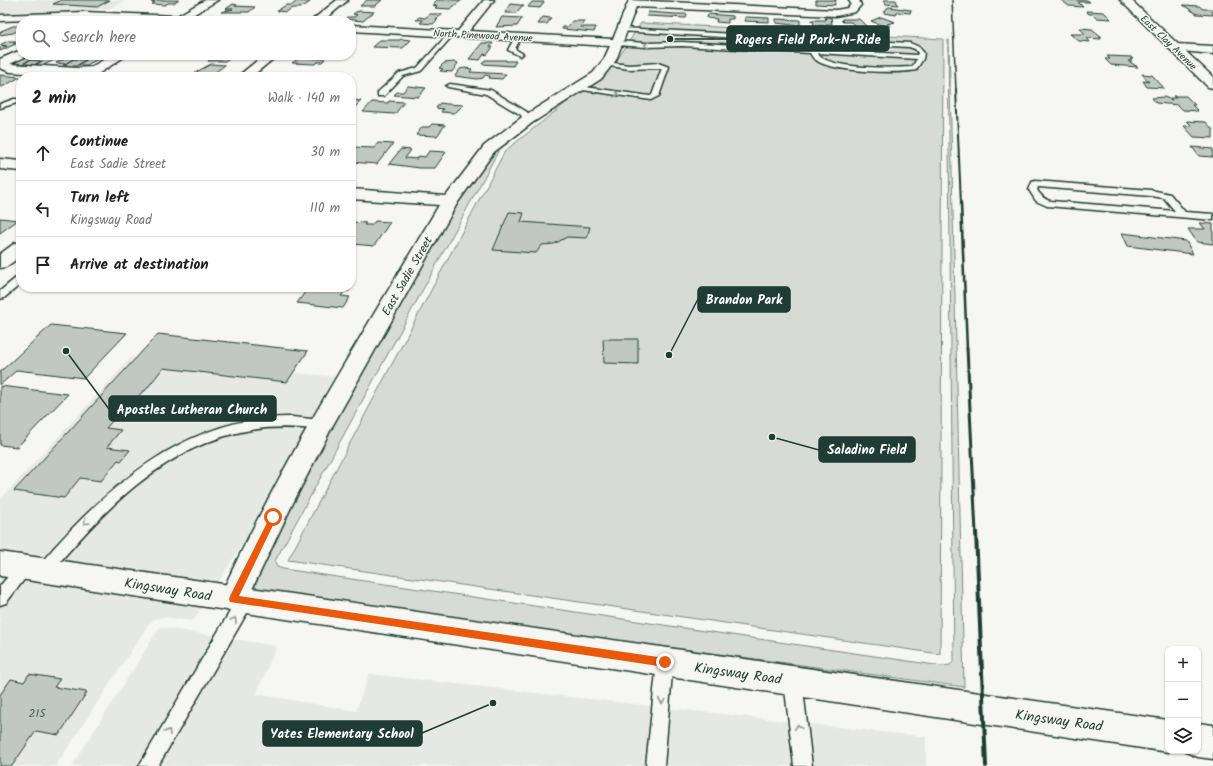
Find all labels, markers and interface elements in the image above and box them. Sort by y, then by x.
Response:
street label: East Clay Avenue [1136,11,1201,75]
search box [16,16,356,60]
street label: North Pinewood Avenue [433,25,534,47]
text: Search here [62,26,136,50]
callout: Rogers Field Park-N-Ride [727,26,889,51]
icon: search [30,27,52,49]
text: Rogers Field Park-N-Ride [735,30,882,51]
one-way arrow [644,41,650,49]
text: 2 min [32,85,76,112]
text: Walk · 140 m [268,88,340,109]
one-way arrow [613,89,619,98]
text: Continue [70,130,128,154]
icon: ahead [32,142,54,164]
text: 30 m [311,142,340,163]
text: East Sadie Street [70,154,166,175]
text: Turn left [70,186,130,210]
icon: left [32,198,54,220]
text: 110 m [310,198,340,219]
text: Kingsway Road [70,210,152,231]
street label: East Sadie Street [377,233,438,319]
text: Arrive at destination [70,253,209,277]
icon: arrive [32,254,54,276]
callout: Brandon Park [698,287,790,312]
text: Brandon Park [706,290,783,311]
callout: Apostles Lutheran Church [109,396,276,421]
text: Apostles Lutheran Church [117,400,267,421]
callout: Saladino Field [819,437,915,462]
text: Saladino Field [827,440,908,461]
route start [264,508,282,526]
one-way arrow [83,517,91,525]
street label: Kingsway Road [123,572,214,608]
one-way arrow [229,617,236,624]
map controls [1165,646,1201,754]
button: + [1165,646,1201,682]
route end [656,653,674,671]
street label: Kingsway Road [693,657,784,691]
button: − [1165,682,1201,718]
one-way arrow [657,698,666,704]
house number: 215 [28,704,47,723]
street label: Kingsway Road [1014,704,1105,738]
button: layers [1165,718,1201,754]
callout: Yates Elementary School [263,721,422,746]
text: Yates Elementary School [270,724,414,745]
one-way arrow [794,724,803,730]
one-way arrow [164,729,171,736]

